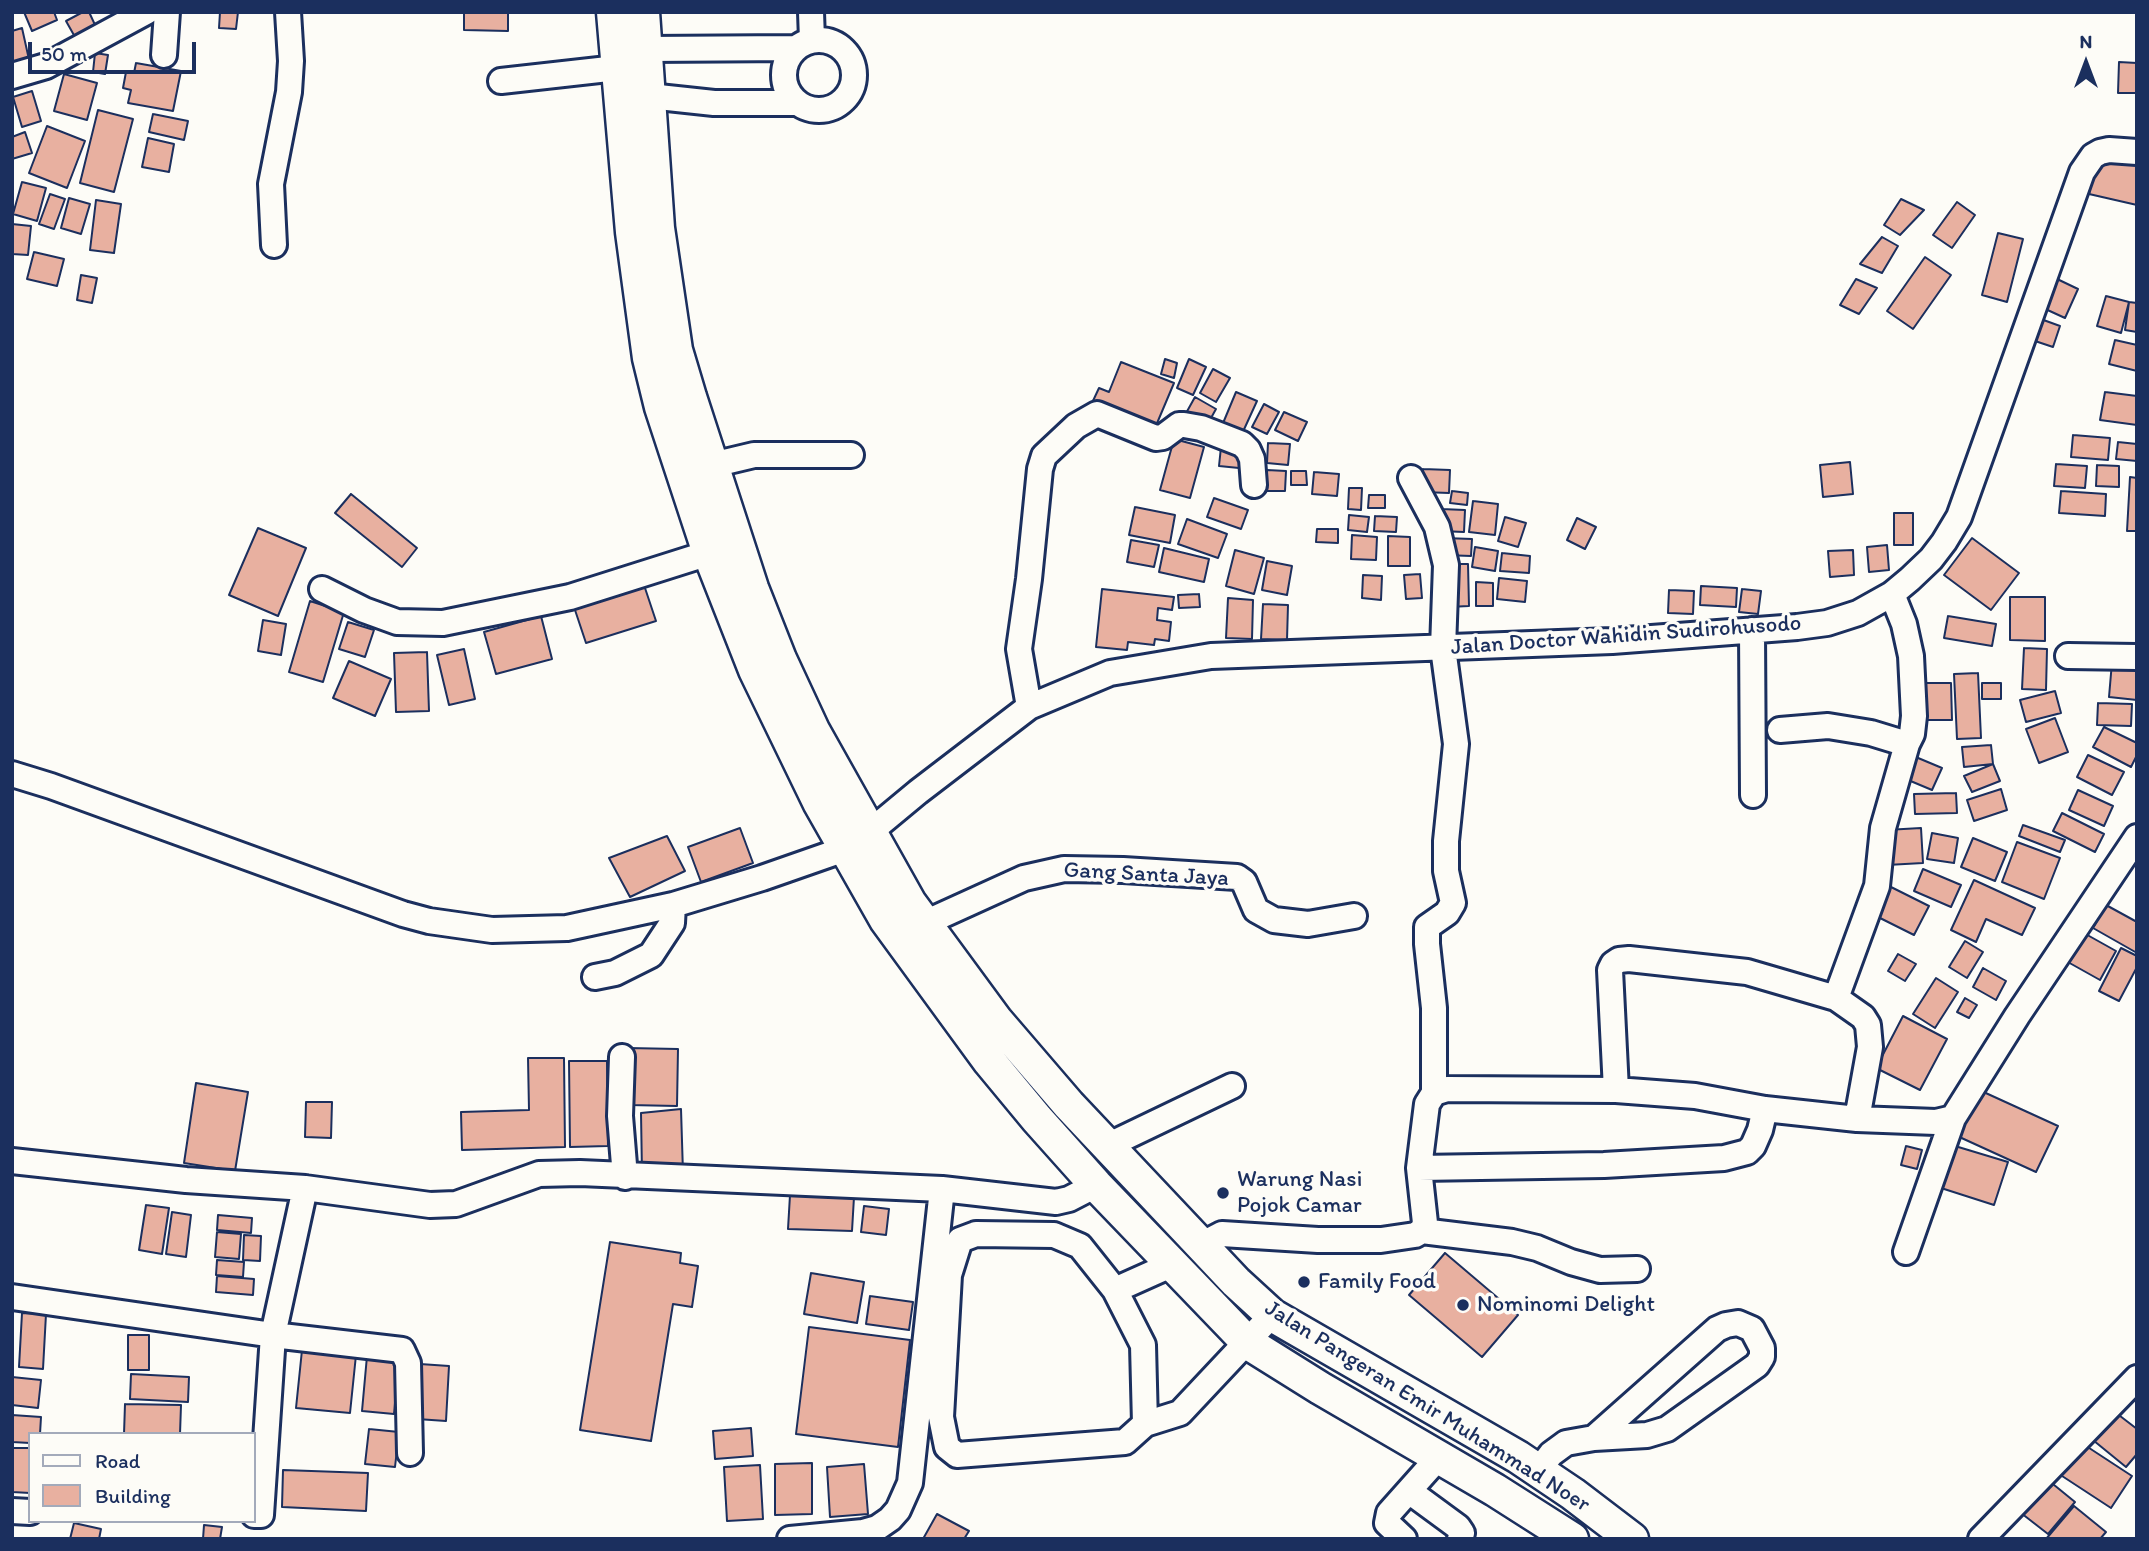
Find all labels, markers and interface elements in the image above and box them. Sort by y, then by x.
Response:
scale bar [32,28,200,72]
north arrow [2051,28,2121,98]
text: N [2080,30,2092,53]
text: 50 m [41,41,87,66]
street label: Jalan Doctor Wahidin Sudirohusodo [1450,610,1802,662]
street label: Gang Santa Jaya [1063,857,1229,893]
place label: Warung Nasi Pojok Camar [1237,1166,1362,1220]
marker: Warung Nasi Pojok Camar [1215,1185,1231,1201]
place label: Family Food [1318,1268,1436,1296]
marker: Family Food [1296,1274,1312,1290]
place label: Nominomi Delight [1477,1291,1655,1319]
street label: Jalan Pangeran Emir Muhammad Noer [1259,1295,1595,1519]
marker: Nominomi Delight [1455,1297,1471,1313]
legend [28,1432,256,1523]
text: Road [95,1448,140,1473]
text: Building [95,1483,171,1508]

